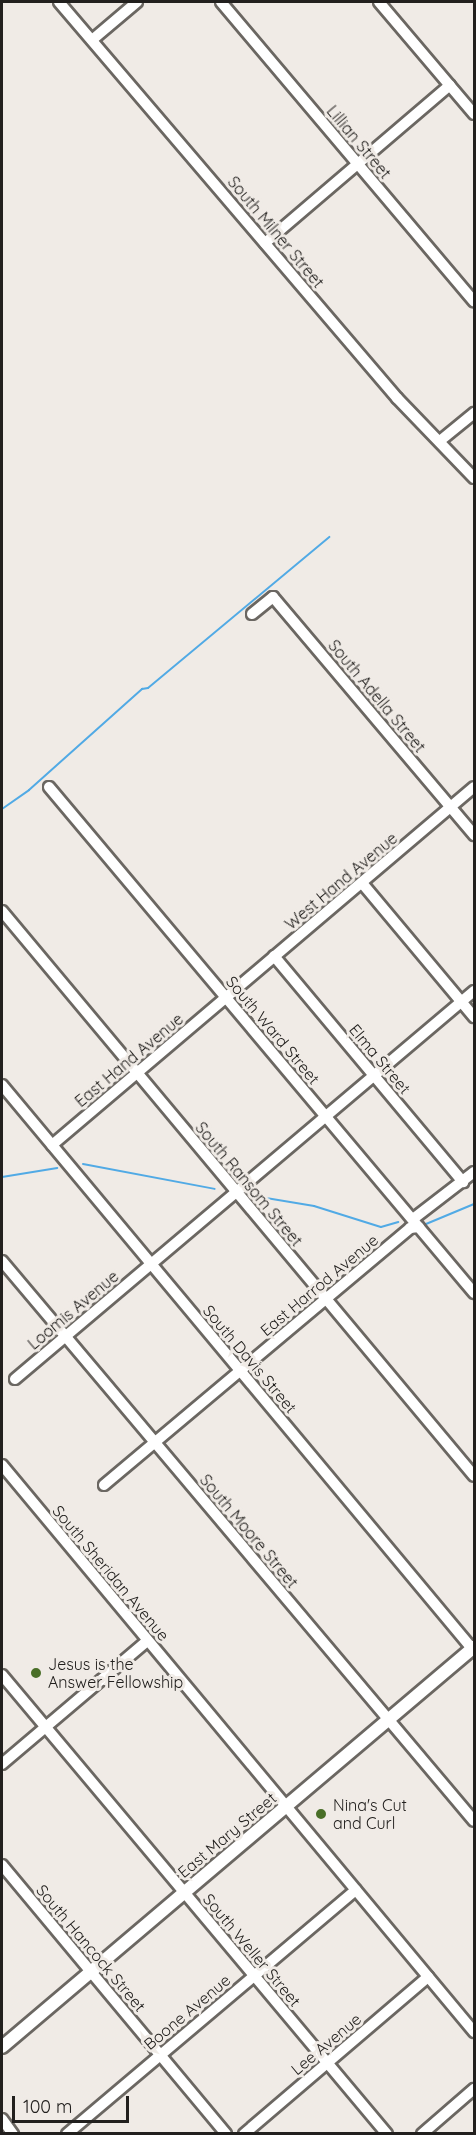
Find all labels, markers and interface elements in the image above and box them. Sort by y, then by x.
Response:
street label: Lillian Street [323,101,395,183]
street label: South Milner Street [224,172,328,292]
street label: South Adella Street [324,636,430,756]
street label: West Hand Avenue [281,828,401,934]
street label: South Ward Street [222,972,324,1088]
street label: East Hand Avenue [71,1009,187,1111]
street label: Elma Street [345,1020,415,1098]
street label: South Ransom Street [191,1118,307,1250]
street label: East Harrod Avenue [256,1230,382,1340]
street label: Loomis Avenue [24,1267,122,1353]
street label: South Davis Street [199,1301,301,1417]
street label: South Moore Street [196,1470,302,1592]
street label: South Sheridan Avenue [49,1501,173,1645]
place label: Jesus is the Answer Fellowship [48,1654,183,1692]
marker: Jesus is the Answer Fellowship [29,1666,43,1680]
street label: East Mary Street [174,1788,280,1882]
place label: Nina's Cut and Curl [333,1795,407,1833]
marker: Nina's Cut and Curl [314,1807,328,1821]
street label: South Hancock Street [32,1881,150,2015]
street label: South Weller Street [199,1890,305,2010]
street label: Boone Avenue [140,1970,234,2054]
street label: Lee Avenue [287,2009,365,2079]
scale bar [15,2084,132,2122]
text: 100 m [23,2095,72,2118]

